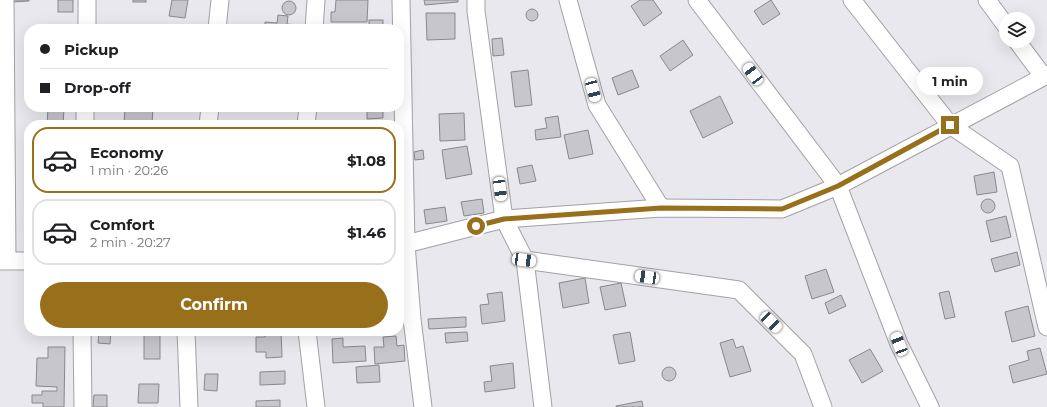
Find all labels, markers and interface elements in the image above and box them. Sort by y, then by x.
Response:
map controls [999,12,1035,48]
button: layers [999,12,1035,48]
text: Pickup [64,40,119,59]
car [741,61,765,87]
callout: 1 min [917,67,983,95]
text: 1 min [932,73,968,89]
car [584,77,602,103]
text: Drop-off [64,78,131,97]
route end [941,116,959,134]
icon: car [42,142,78,178]
text: Economy [90,143,163,162]
text: $1.08 [347,151,386,170]
text: 1 min · 20:26 [90,162,168,178]
car [492,176,508,202]
icon: car [42,214,78,250]
text: Comfort [90,215,155,234]
route start [467,217,485,235]
text: $1.46 [347,223,386,242]
text: 2 min · 20:27 [90,234,171,250]
car [511,252,537,268]
car [634,269,660,285]
button: Confirm [40,282,388,328]
car [758,309,784,335]
car [889,331,909,357]

